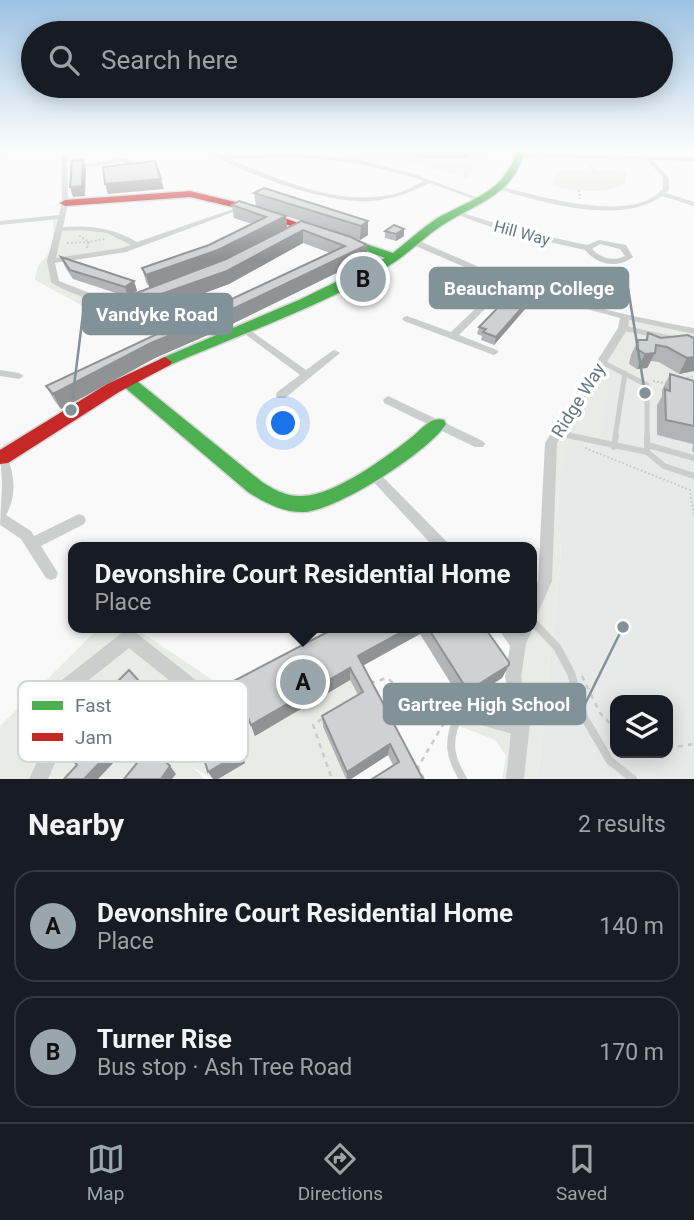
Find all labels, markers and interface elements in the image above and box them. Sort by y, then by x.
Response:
search box [21,21,673,98]
icon: search [45,41,83,79]
text: Search here [101,45,238,75]
street label: Hill Way [492,216,552,250]
pin: B [340,253,386,305]
callout: Beauchamp College [430,268,628,308]
text: Beauchamp College [444,277,614,300]
callout: Vandyke Road [83,294,232,334]
text: Vandyke Road [96,303,218,326]
street label: Ridge Way [547,359,609,441]
your location [266,406,300,440]
popup [68,542,537,633]
text: Devonshire Court Residential Home [95,559,510,589]
text: Place [95,589,151,616]
pin: A [280,656,326,708]
legend [18,681,248,762]
callout: Gartree High School [384,684,585,724]
text: Gartree High School [398,693,570,716]
text: Fast [75,694,112,717]
map controls [610,695,673,758]
button: layers [610,695,673,758]
text: Jam [75,726,112,749]
text: Nearby [28,807,124,842]
text: 2 results [578,811,666,838]
text: Devonshire Court Residential Home [97,898,513,928]
text: A [45,913,61,940]
text: 140 m [599,913,664,940]
text: Place [97,928,154,955]
text: Turner Rise [97,1024,232,1054]
text: B [46,1039,60,1066]
text: 170 m [599,1039,664,1066]
text: Bus stop · Ash Tree Road [97,1054,352,1081]
tab: Map [87,1140,125,1205]
tab: Directions [298,1140,383,1205]
tab: Saved [556,1140,607,1205]

